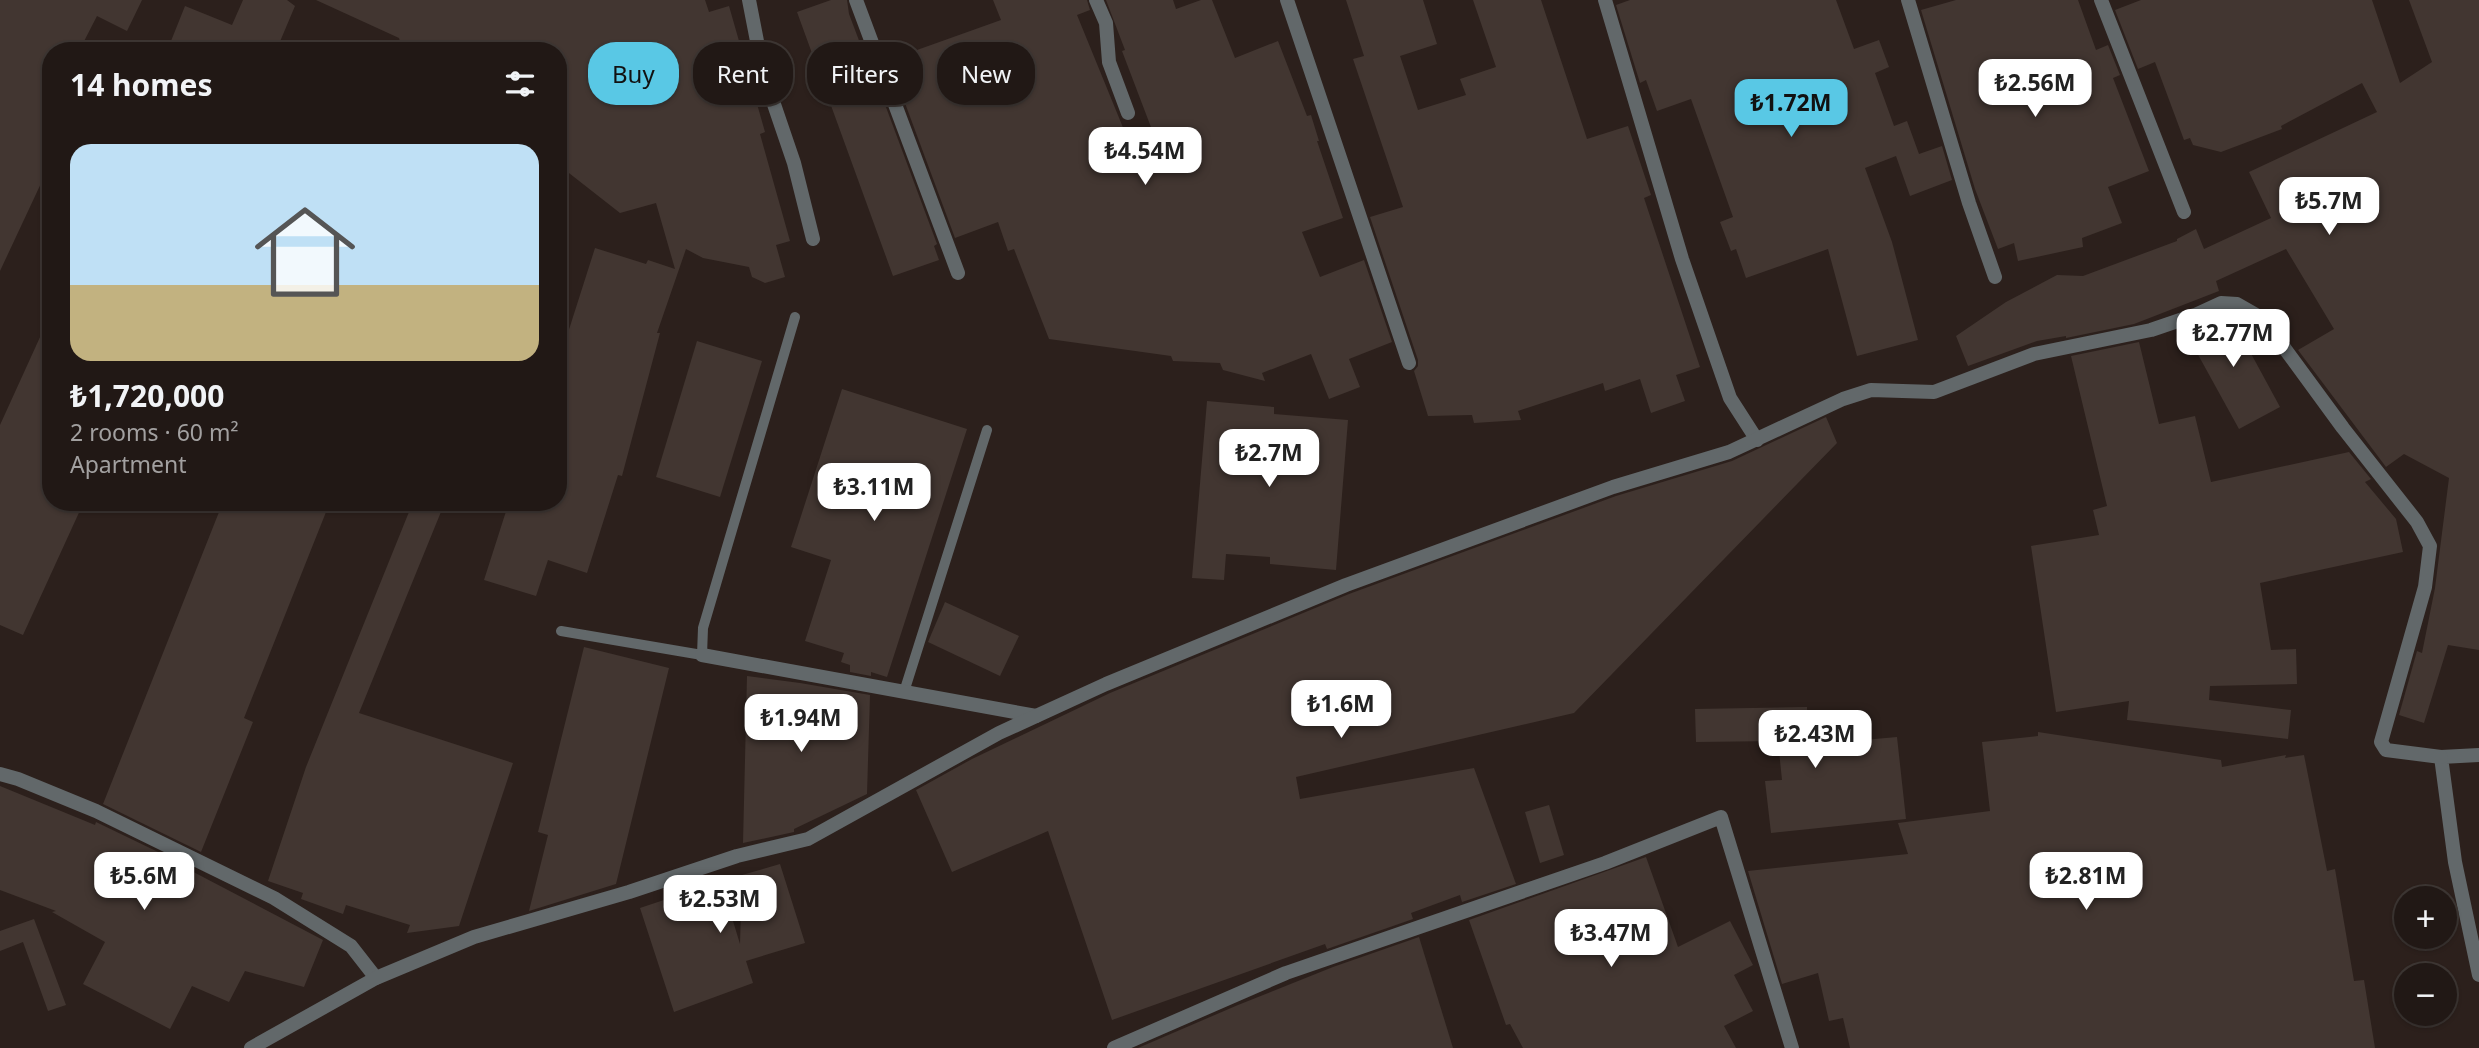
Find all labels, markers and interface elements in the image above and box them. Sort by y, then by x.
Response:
chip: Buy [588,42,679,105]
chip: Rent [693,42,793,105]
chip: Filters [807,42,923,105]
chip: New [937,42,1035,105]
pin: ₺2.56M [1978,60,2092,119]
text: 14 homes [70,64,213,105]
icon: filters [501,65,539,103]
text: ₺2.56M [1995,66,2075,98]
pin: ₺1.72M [1734,80,1848,139]
text: ₺1.72M [1751,86,1831,118]
pin: ₺4.54M [1088,128,1202,187]
text: ₺4.54M [1105,134,1185,166]
pin: ₺5.7M [2280,177,2378,237]
text: ₺5.7M [2295,184,2363,216]
icon: home [242,189,368,315]
pin: ₺2.77M [2176,310,2290,369]
text: ₺2.77M [2193,316,2273,348]
text: ₺1,720,000 [70,375,224,416]
text: 2 rooms · 60 m² [70,416,239,448]
pin: ₺2.7M [1220,430,1318,489]
text: ₺2.7M [1235,436,1303,468]
text: Apartment [70,448,187,480]
pin: ₺3.11M [817,463,931,523]
text: ₺3.11M [834,470,914,502]
pin: ₺1.6M [1292,680,1390,740]
text: ₺1.6M [1307,687,1375,719]
pin: ₺1.94M [744,694,858,754]
text: ₺1.94M [761,701,841,733]
pin: ₺2.43M [1758,710,1872,770]
text: ₺2.43M [1775,717,1855,749]
pin: ₺5.6M [95,852,193,912]
pin: ₺2.81M [2029,852,2143,912]
text: ₺5.6M [110,859,178,891]
text: ₺2.81M [2046,859,2126,891]
pin: ₺2.53M [663,876,777,935]
text: ₺2.53M [680,882,760,914]
map controls [2394,886,2457,1026]
button: + [2394,886,2457,949]
pin: ₺3.47M [1554,909,1668,969]
text: ₺3.47M [1571,916,1651,948]
button: − [2394,963,2457,1026]

